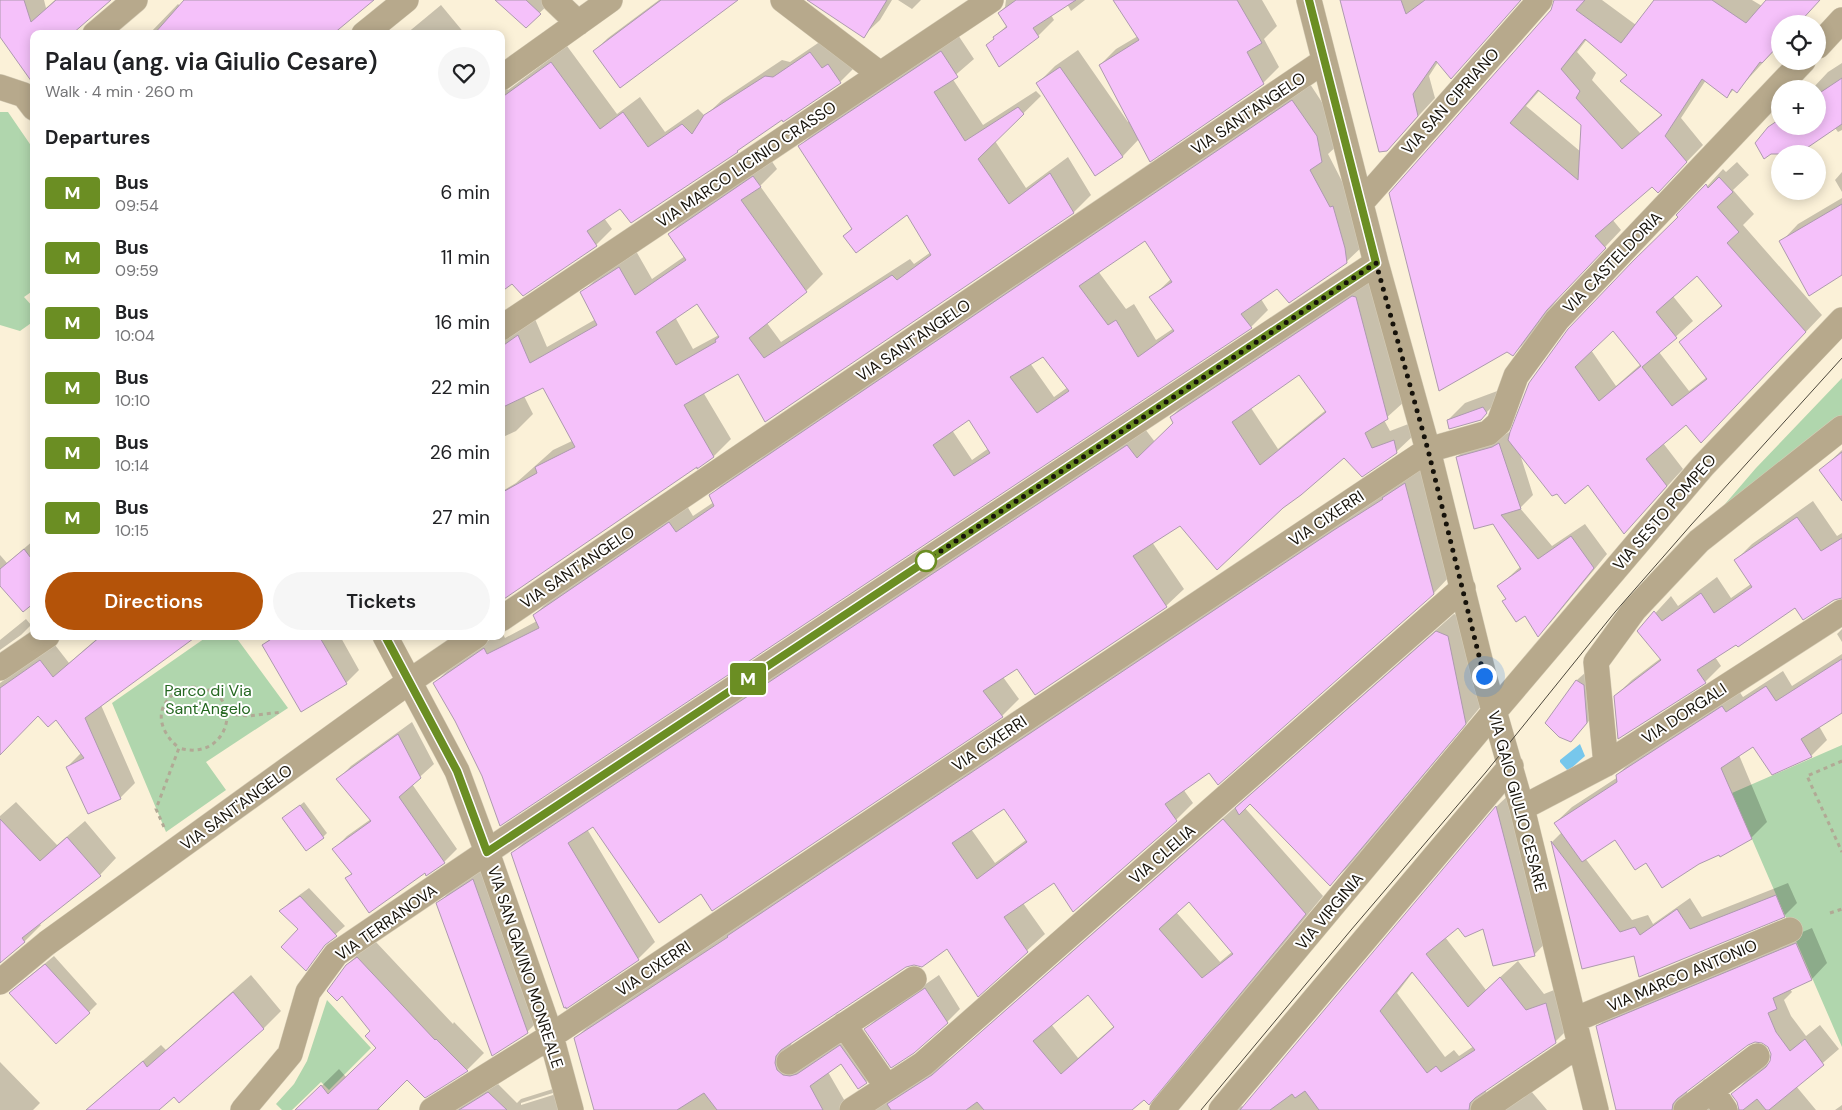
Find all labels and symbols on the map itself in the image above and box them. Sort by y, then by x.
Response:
street label: VIA SAN CIPRIANO [1397,44,1504,159]
street label: VIA SANT'ANGELO [1187,67,1309,159]
street label: VIA MARCO LICINIO CRASSO [652,96,840,233]
street label: VIA CASTELDORIA [1558,207,1667,318]
street label: VIA SANT'ANGELO [852,294,974,386]
street label: VIA SESTO POMPEO [1608,450,1721,575]
street label: VIA CIXERRI [1285,486,1368,551]
street label: VIA SANT'ANGELO [516,521,638,613]
unlabelled marker [915,550,937,572]
line badge: M [732,663,764,695]
your location [1472,664,1497,689]
street label: VIA DORGALI [1638,678,1731,749]
park label: Parco di Via Sant'Angelo [164,680,252,719]
street label: VIA GAIO GIULIO CESARE [1483,708,1552,894]
street label: VIA CIXERRI [948,711,1031,776]
street label: VIA SANT'ANGELO [176,760,296,855]
street label: VIA CLELIA [1125,820,1200,889]
street label: VIA SAN GAVINO MONREALE [483,863,568,1071]
street label: VIA VIRGINIA [1291,868,1368,954]
street label: VIA TERRANOVA [331,879,442,965]
street label: VIA MARCO ANTONIO [1604,934,1760,1017]
street label: VIA CIXERRI [612,936,695,1001]

